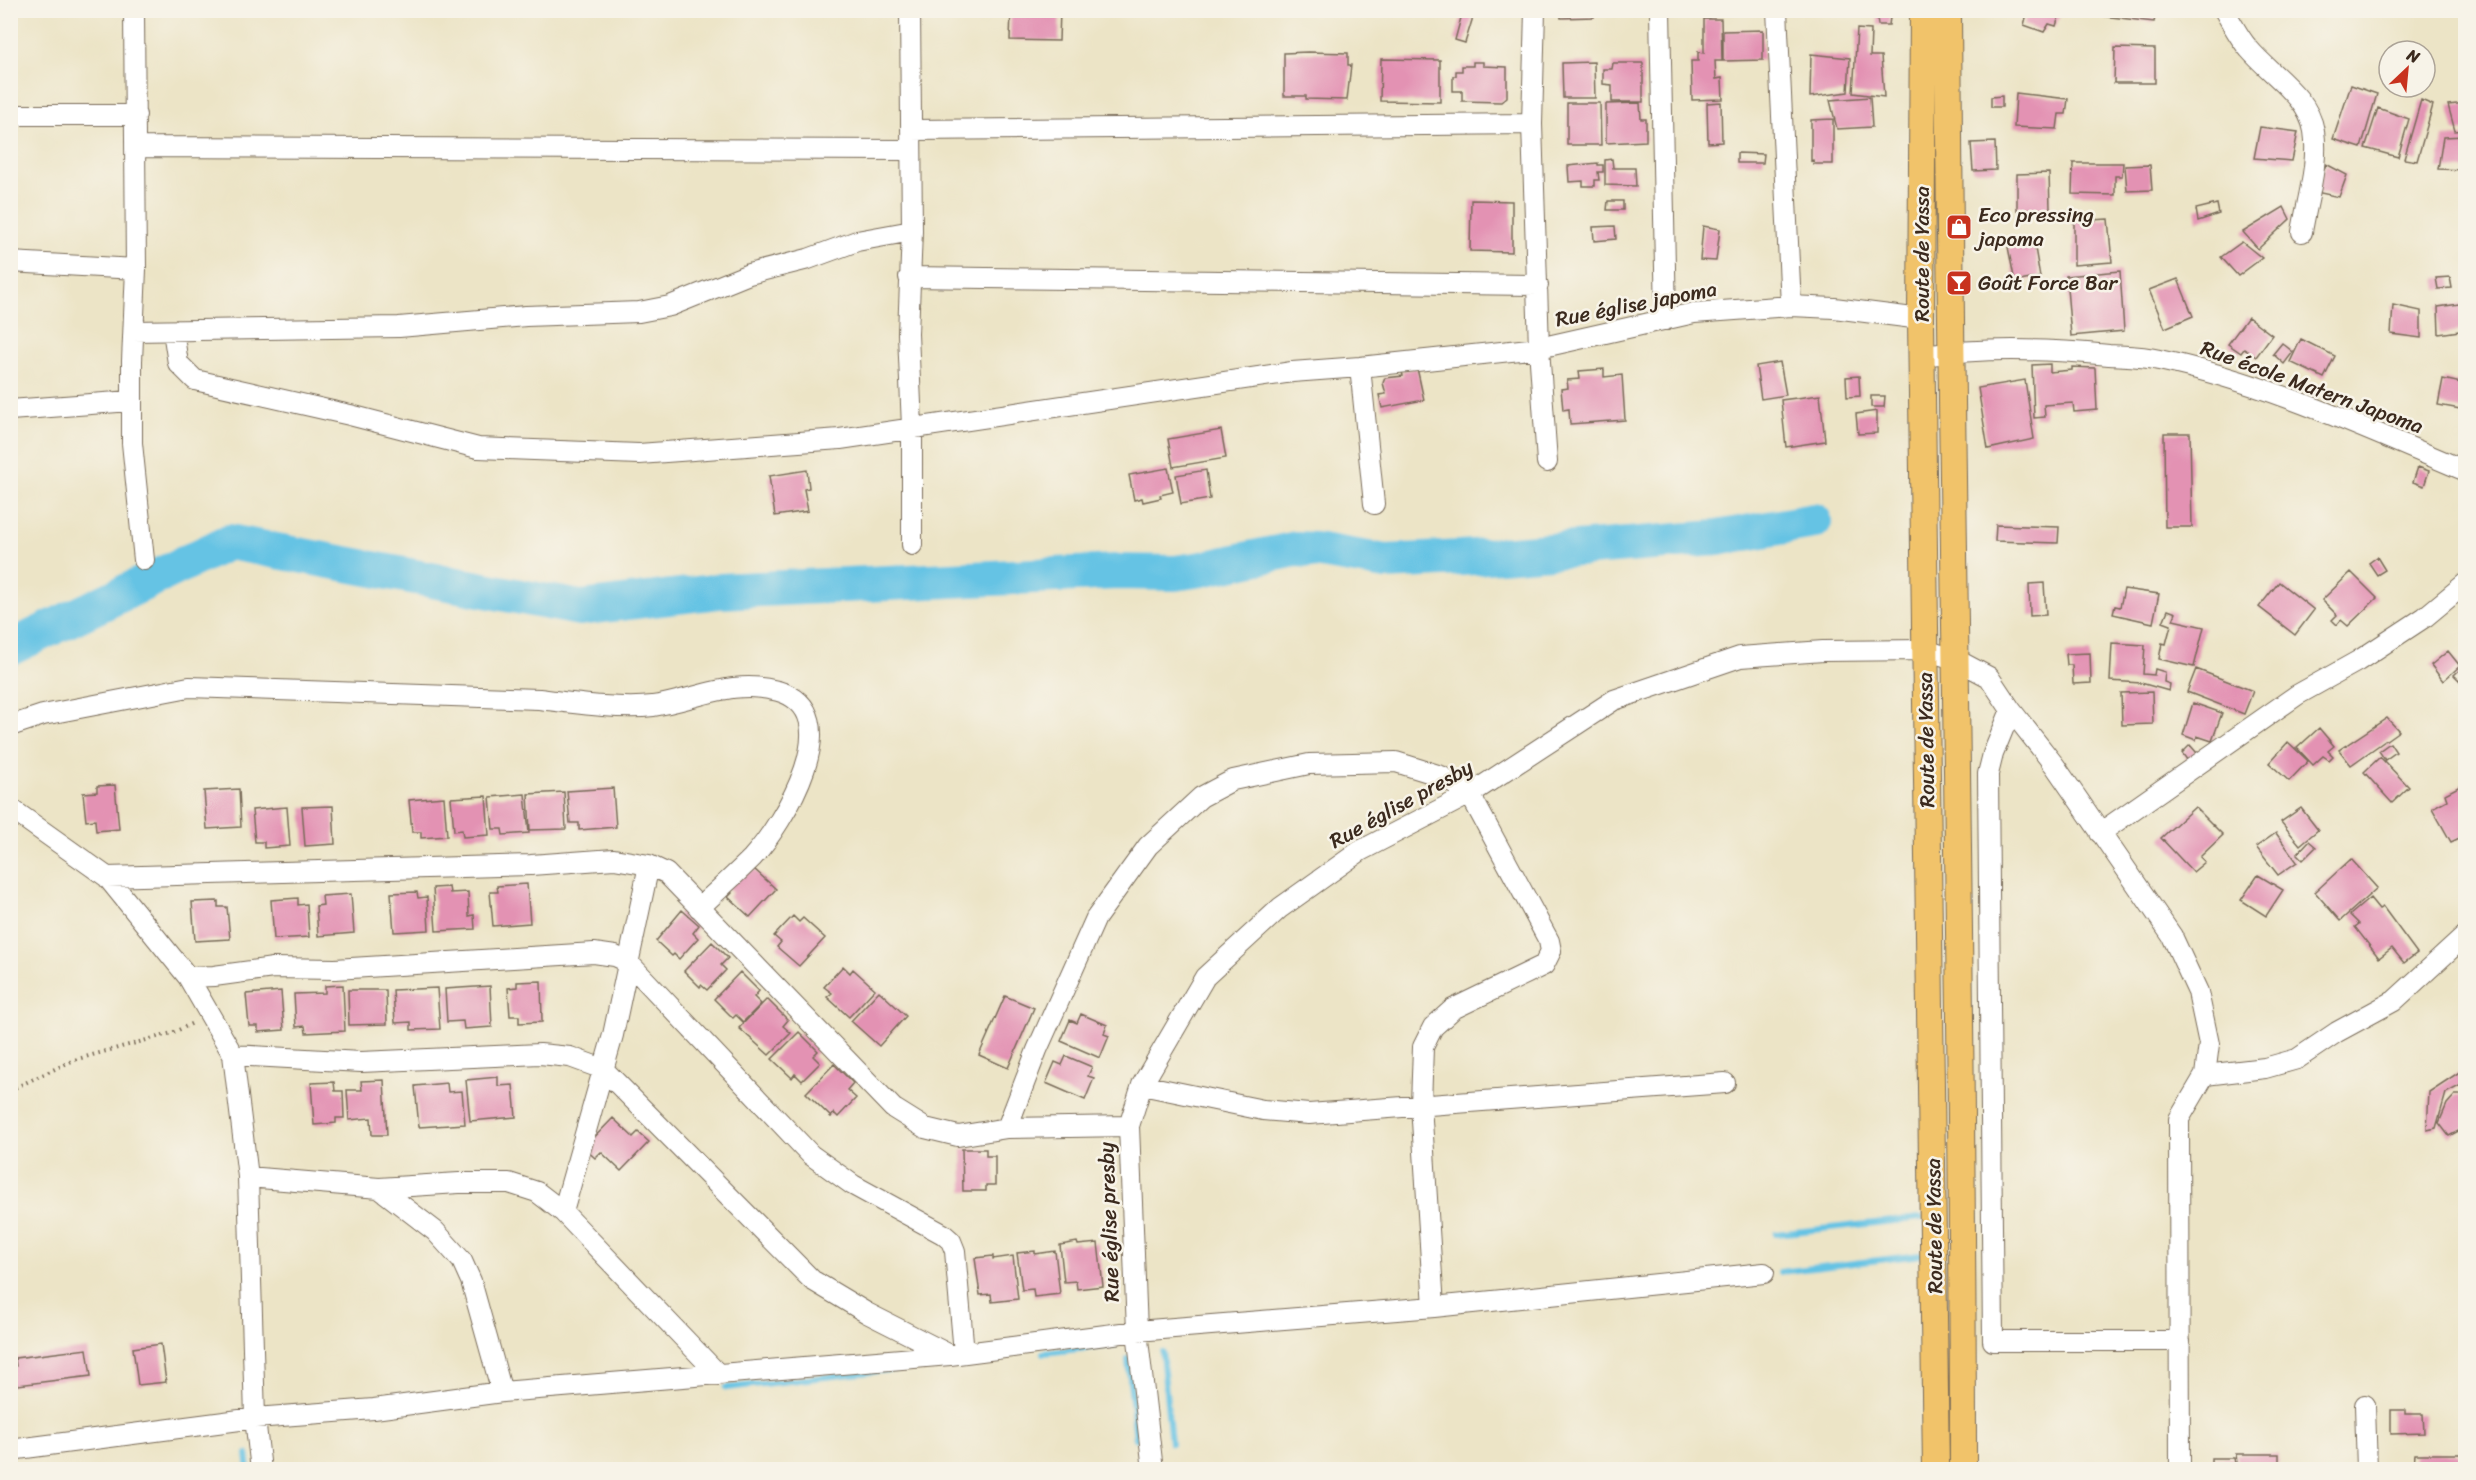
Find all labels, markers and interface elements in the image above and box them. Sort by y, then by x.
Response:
north arrow [2377,39,2437,99]
text: N [2401,40,2426,72]
street label: Route de Yassa [1903,186,1941,322]
place label: Eco pressing japoma [1974,196,2094,258]
shop icon: Eco pressing japoma [1944,212,1974,242]
place label: Goût Force Bar [1978,264,2118,302]
bar icon: Goût Force Bar [1944,268,1974,298]
street label: Rue église japoma [1552,270,1720,338]
street label: Rue école Matern Japoma [2195,329,2429,445]
street label: Route de Yassa [1906,671,1946,808]
street label: Rue église presby [1322,749,1480,859]
street label: Rue église presby [1087,1141,1131,1303]
street label: Route de Yassa [1914,1157,1954,1294]

